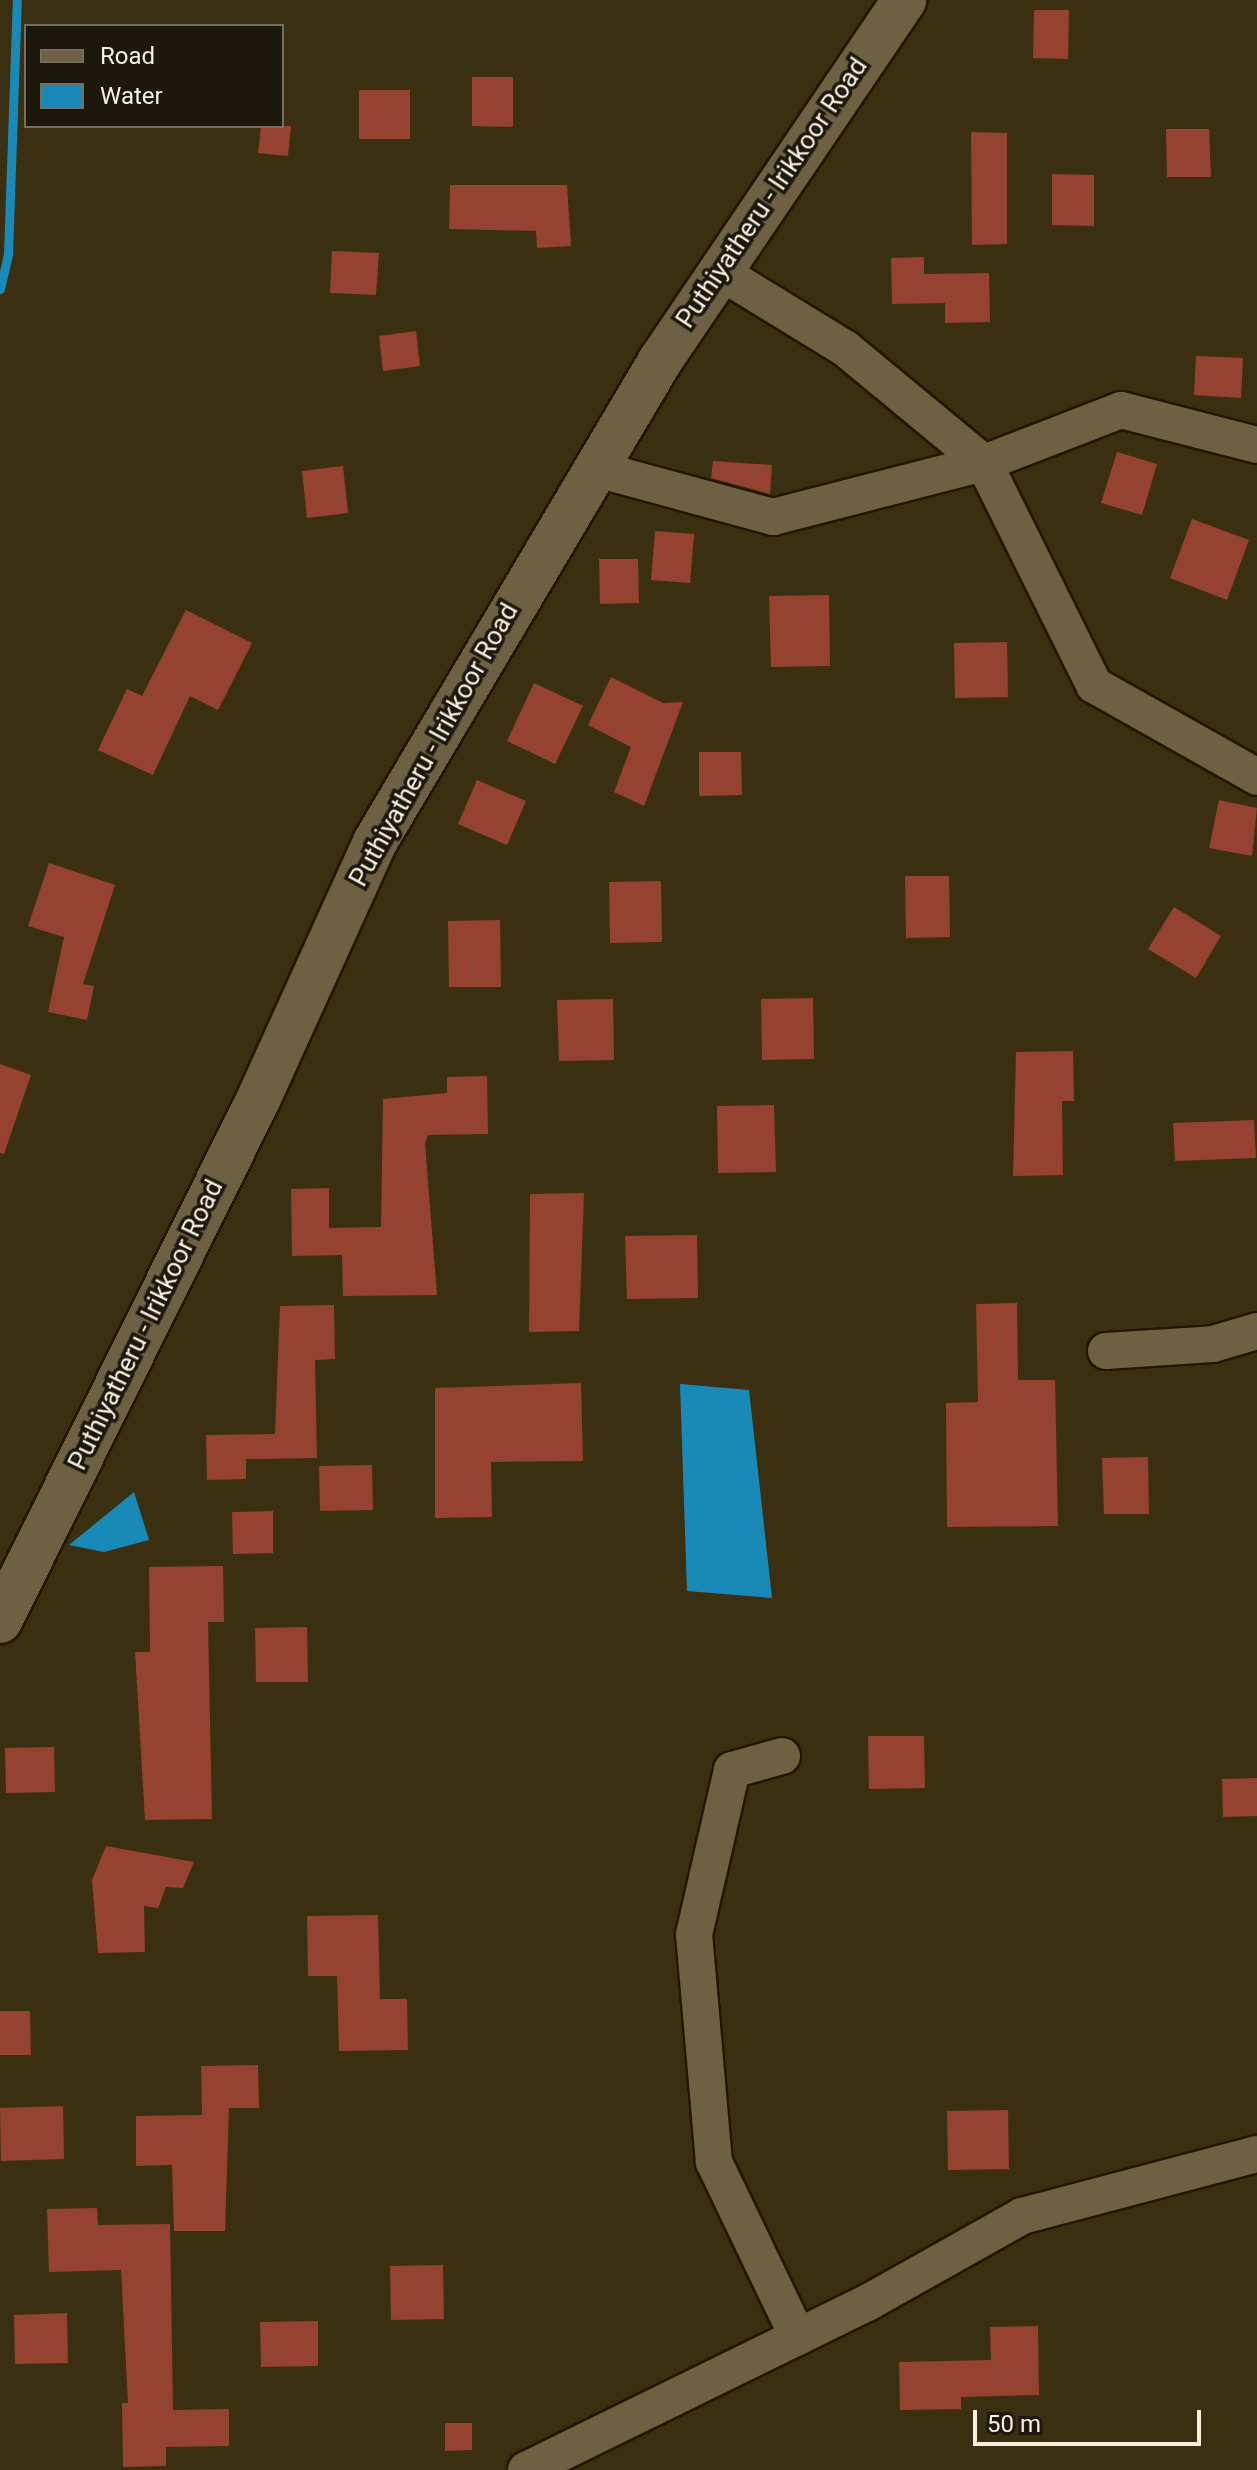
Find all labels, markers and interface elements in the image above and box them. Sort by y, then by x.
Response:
legend [24,24,284,128]
text: Road [100,42,155,70]
street label: Puthiyatheru - Irikkoor Road [670,52,874,334]
text: Water [100,82,163,110]
street label: Puthiyatheru - Irikkoor Road [343,598,525,892]
street label: Puthiyatheru - Irikkoor Road [62,1175,230,1475]
scale bar [977,2394,1205,2444]
text: 50 m [987,2410,1041,2438]

